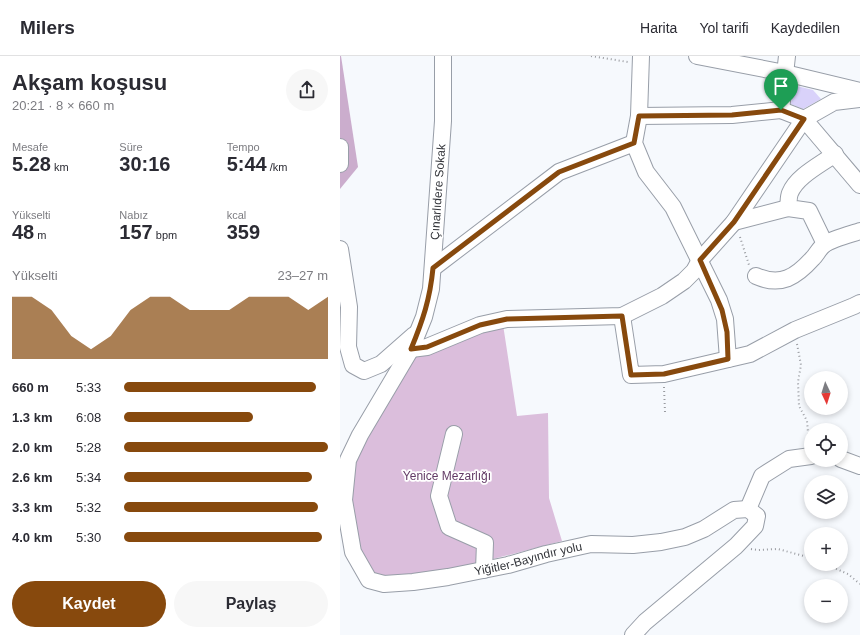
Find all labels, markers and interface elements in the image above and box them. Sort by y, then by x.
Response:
text: Milers [20,17,75,38]
text: Harita [640,20,677,36]
text: Yol tarifi [699,20,749,36]
text: Kaydedilen [771,20,840,36]
button: share [286,69,328,111]
pin [764,69,798,110]
text: Akşam koşusu [12,70,167,95]
icon: arrive [770,75,792,97]
text: 20:21 · 8 × 660 m [12,98,114,113]
text: Mesafe [12,141,48,153]
text: Süre [119,141,143,153]
text: Tempo [227,141,260,153]
street label: Çınarlıdere Sokak [428,143,448,240]
text: 5.28 [12,153,51,175]
text: 30:16 [119,153,170,175]
text: 5:44 [227,153,267,175]
text: km [51,161,69,173]
text: /km [267,161,287,173]
text: Yükselti [12,209,51,221]
text: Nabız [119,209,148,221]
text: kcal [227,209,246,221]
text: 48 [12,221,34,243]
text: 157 [119,221,153,243]
text: 359 [227,221,260,243]
text: m [34,229,46,241]
text: bpm [153,229,177,241]
text: Yükselti [12,268,58,283]
text: 23–27 m [277,268,328,283]
north arrow [804,371,848,415]
map controls [804,371,848,623]
text: 660 m [12,380,49,395]
text: 5:33 [76,380,101,395]
text: 1.3 km [12,410,52,425]
text: 6:08 [76,410,101,425]
button: locate [804,423,848,467]
text: 2.0 km [12,440,52,455]
text: 5:28 [76,440,101,455]
park label: Yenice Mezarlığı [403,469,491,483]
text: 2.6 km [12,470,52,485]
text: 5:34 [76,470,101,485]
button: layers [804,475,848,519]
text: 3.3 km [12,500,52,515]
text: 5:32 [76,500,101,515]
button: + [804,527,848,571]
text: 4.0 km [12,530,52,545]
text: 5:30 [76,530,101,545]
street label: Yiğitler-Bayındır yolu [473,539,583,579]
button: − [804,579,848,623]
button: Kaydet [12,581,166,627]
button: Paylaş [174,581,328,627]

